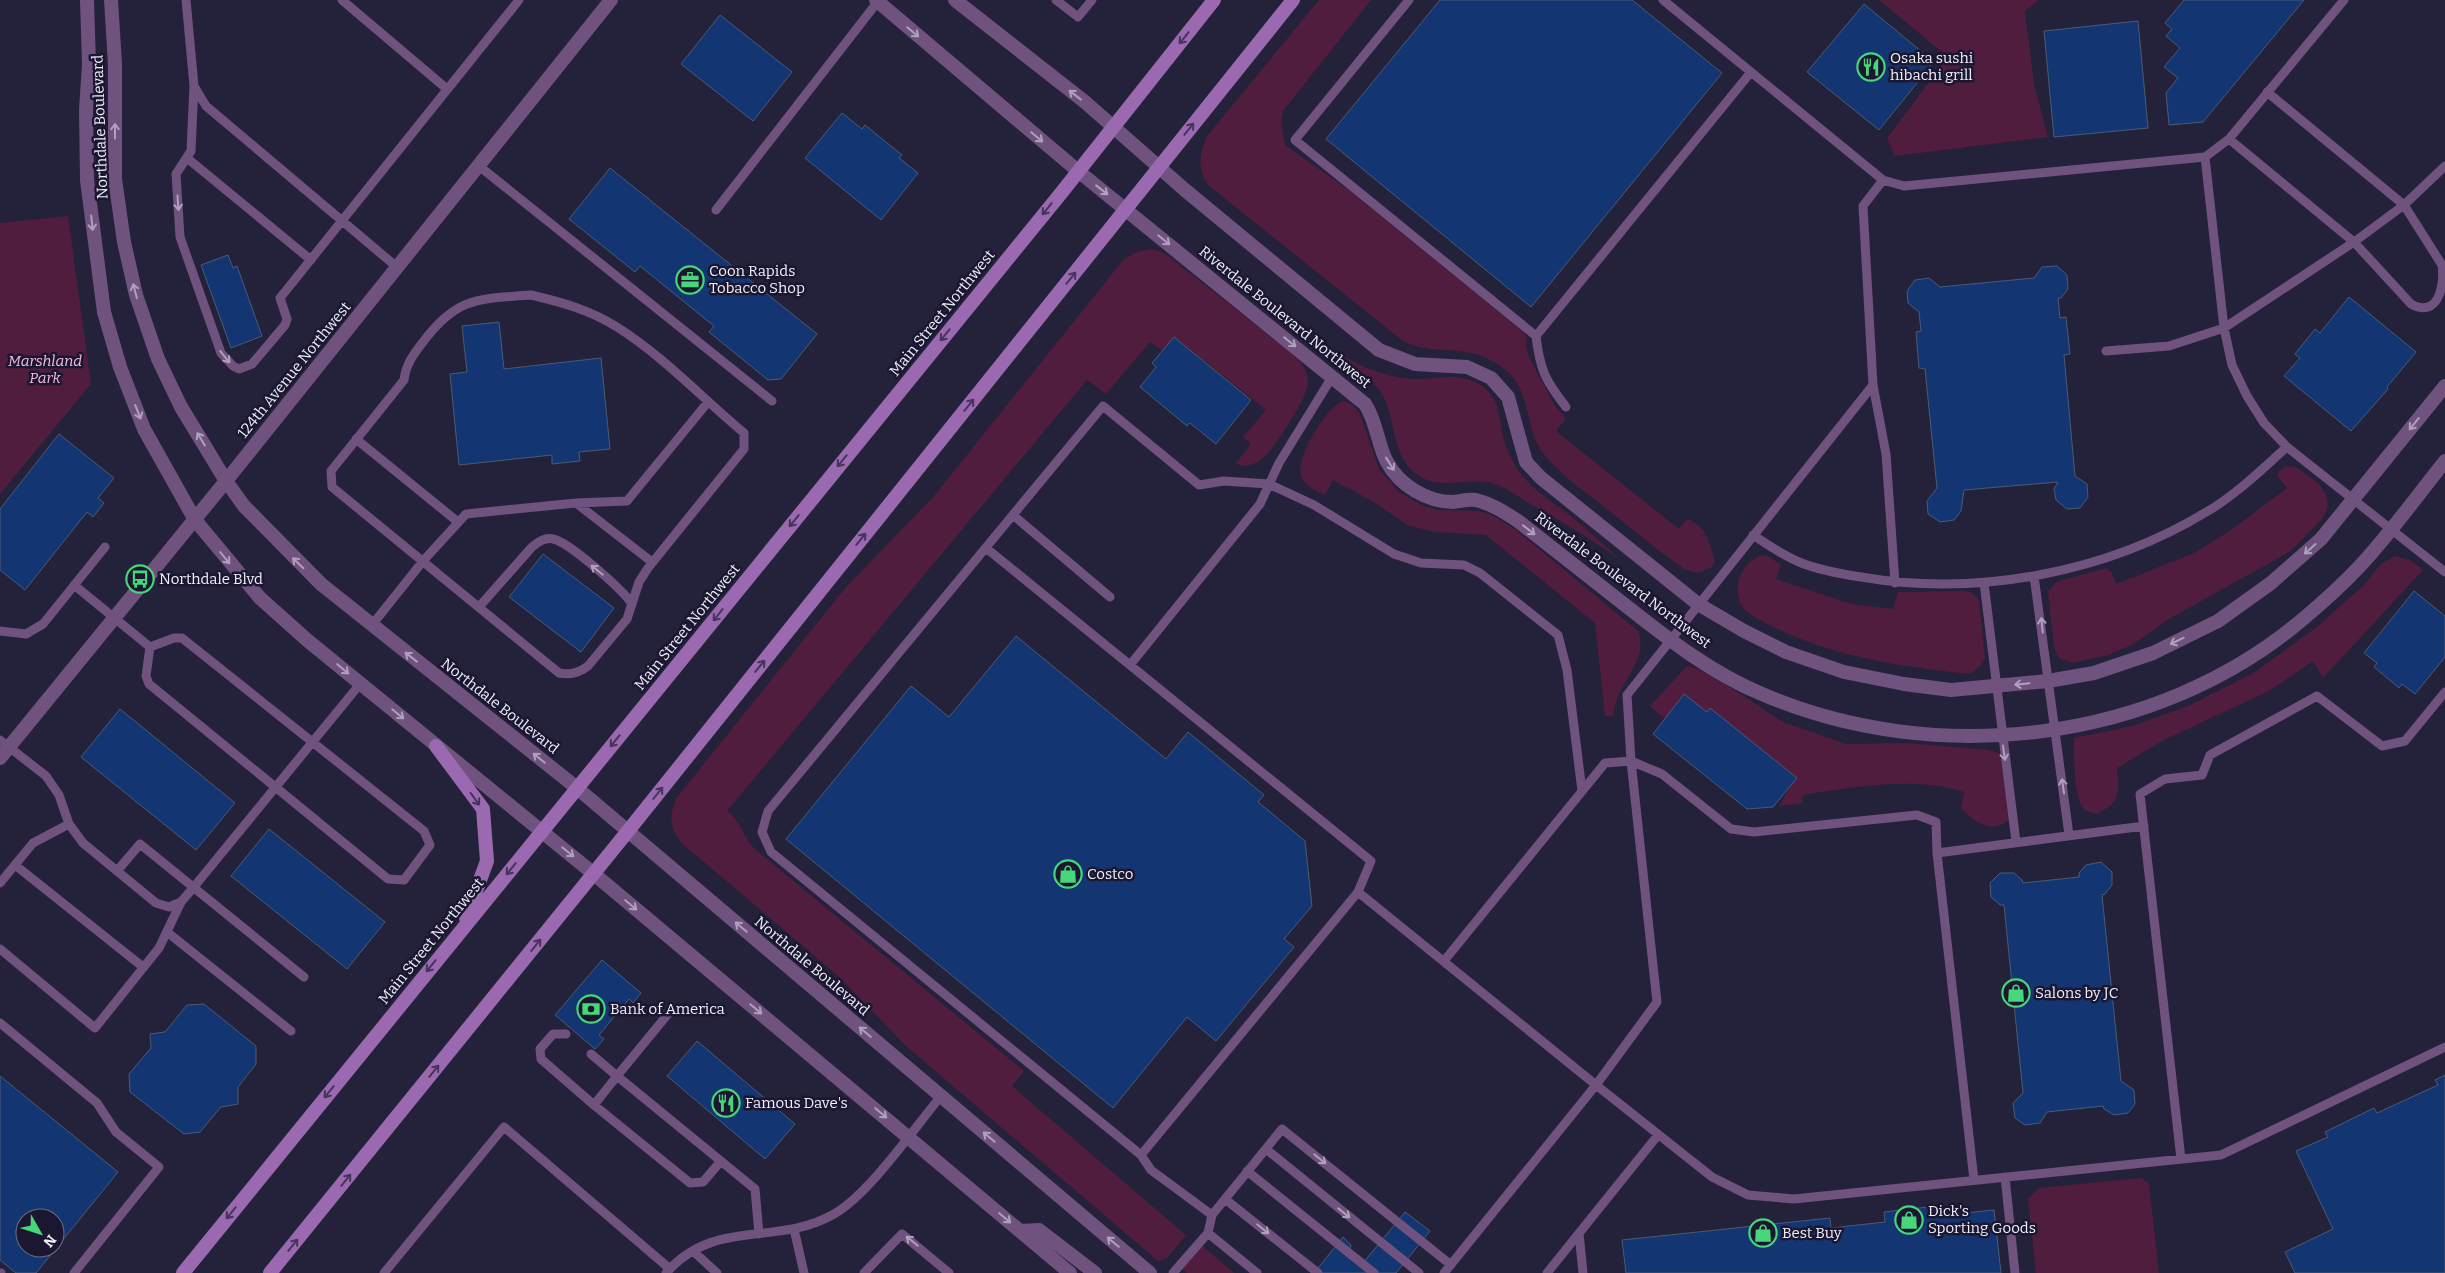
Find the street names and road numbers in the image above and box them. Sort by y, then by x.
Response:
street label: Northdale Boulevard [88,54,112,200]
street label: Riverdale Boulevard Northwest [1196,242,1375,392]
street label: Main Street Northwest [886,246,999,380]
street label: 124th Avenue Northwest [234,298,355,442]
street label: Riverdale Boulevard Northwest [1531,508,1715,652]
street label: Main Street Northwest [631,560,744,694]
street label: Northdale Boulevard [437,654,563,758]
street label: Main Street Northwest [375,874,488,1008]
street label: Northdale Boulevard [751,913,873,1019]

